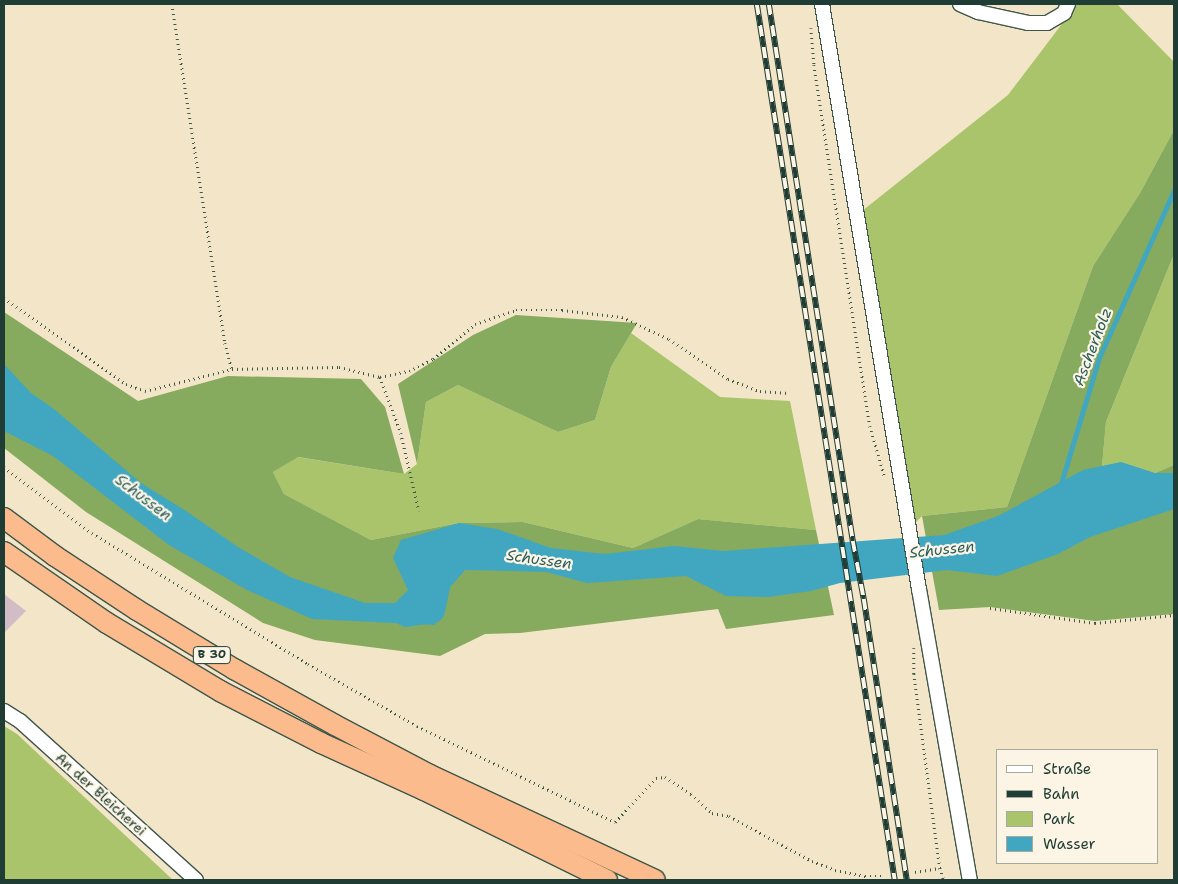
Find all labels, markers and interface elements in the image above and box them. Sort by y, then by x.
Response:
water label: Ascherholz [1070,306,1116,388]
water label: Schussen [111,471,175,525]
water label: Schussen [909,538,975,562]
water label: Schussen [505,547,573,573]
road number: B 30 [192,646,232,664]
street label: An der Bleicherei [52,749,150,839]
legend [996,749,1158,864]
text: Straße [1043,759,1091,779]
text: Bahn [1043,784,1079,804]
text: Park [1043,809,1075,829]
text: Wasser [1043,834,1096,854]

